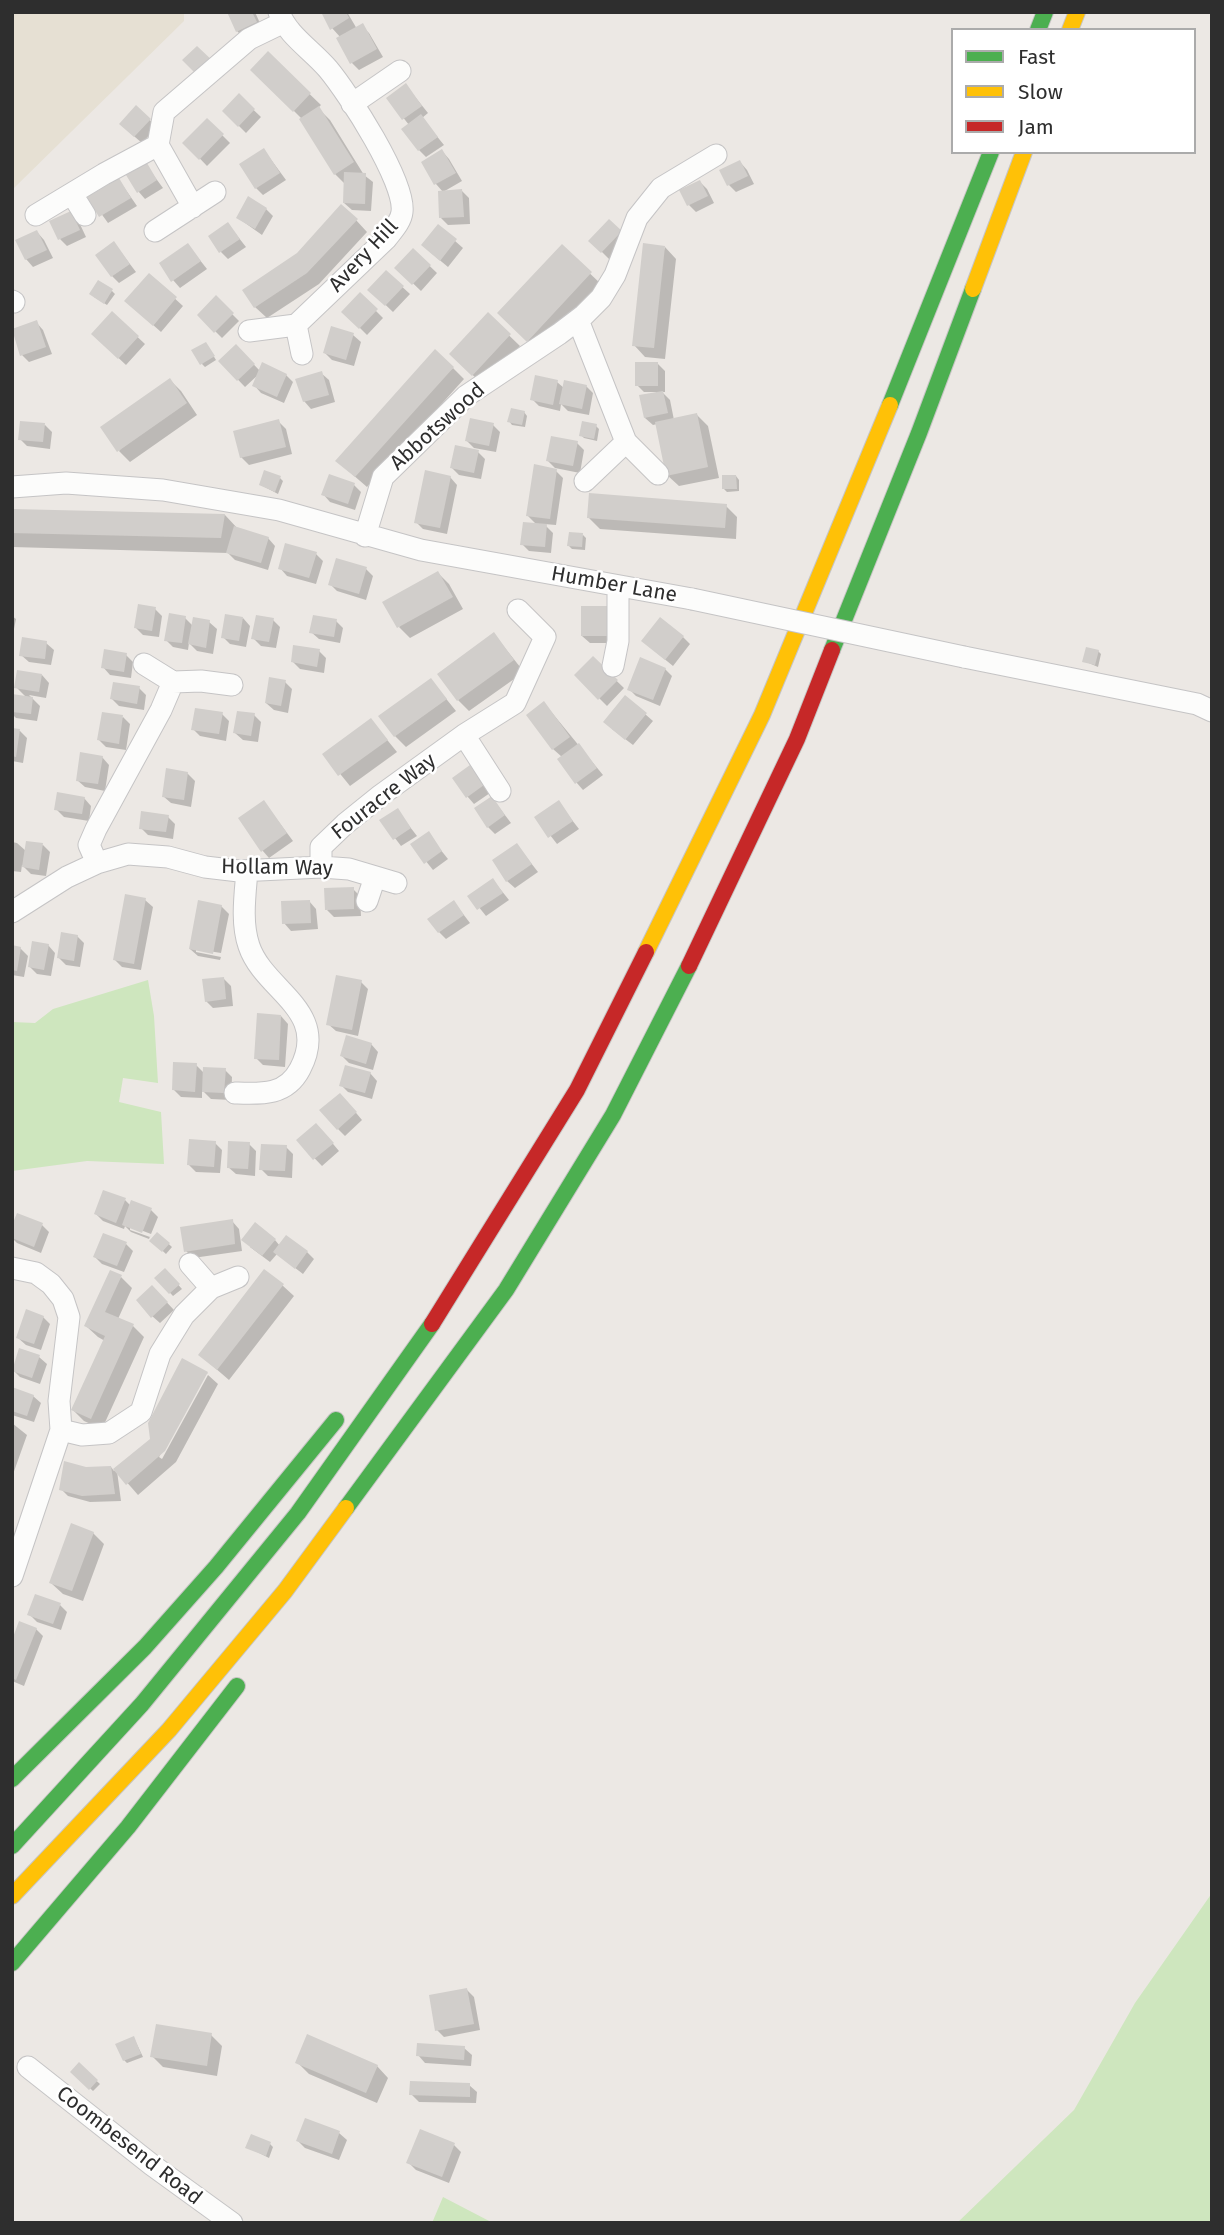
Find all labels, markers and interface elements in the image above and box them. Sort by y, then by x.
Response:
legend [951,28,1196,154]
text: Fast [1018,44,1056,70]
text: Slow [1018,79,1063,105]
text: Jam [1018,114,1054,140]
street label: Avery Hill [324,214,404,298]
street label: Abbotswood [385,378,491,476]
street label: Humber Lane [549,562,679,608]
street label: Fouracre Way [327,748,441,846]
street label: Hollam Way [221,854,333,882]
street label: Coombesend Road [51,2081,207,2211]

